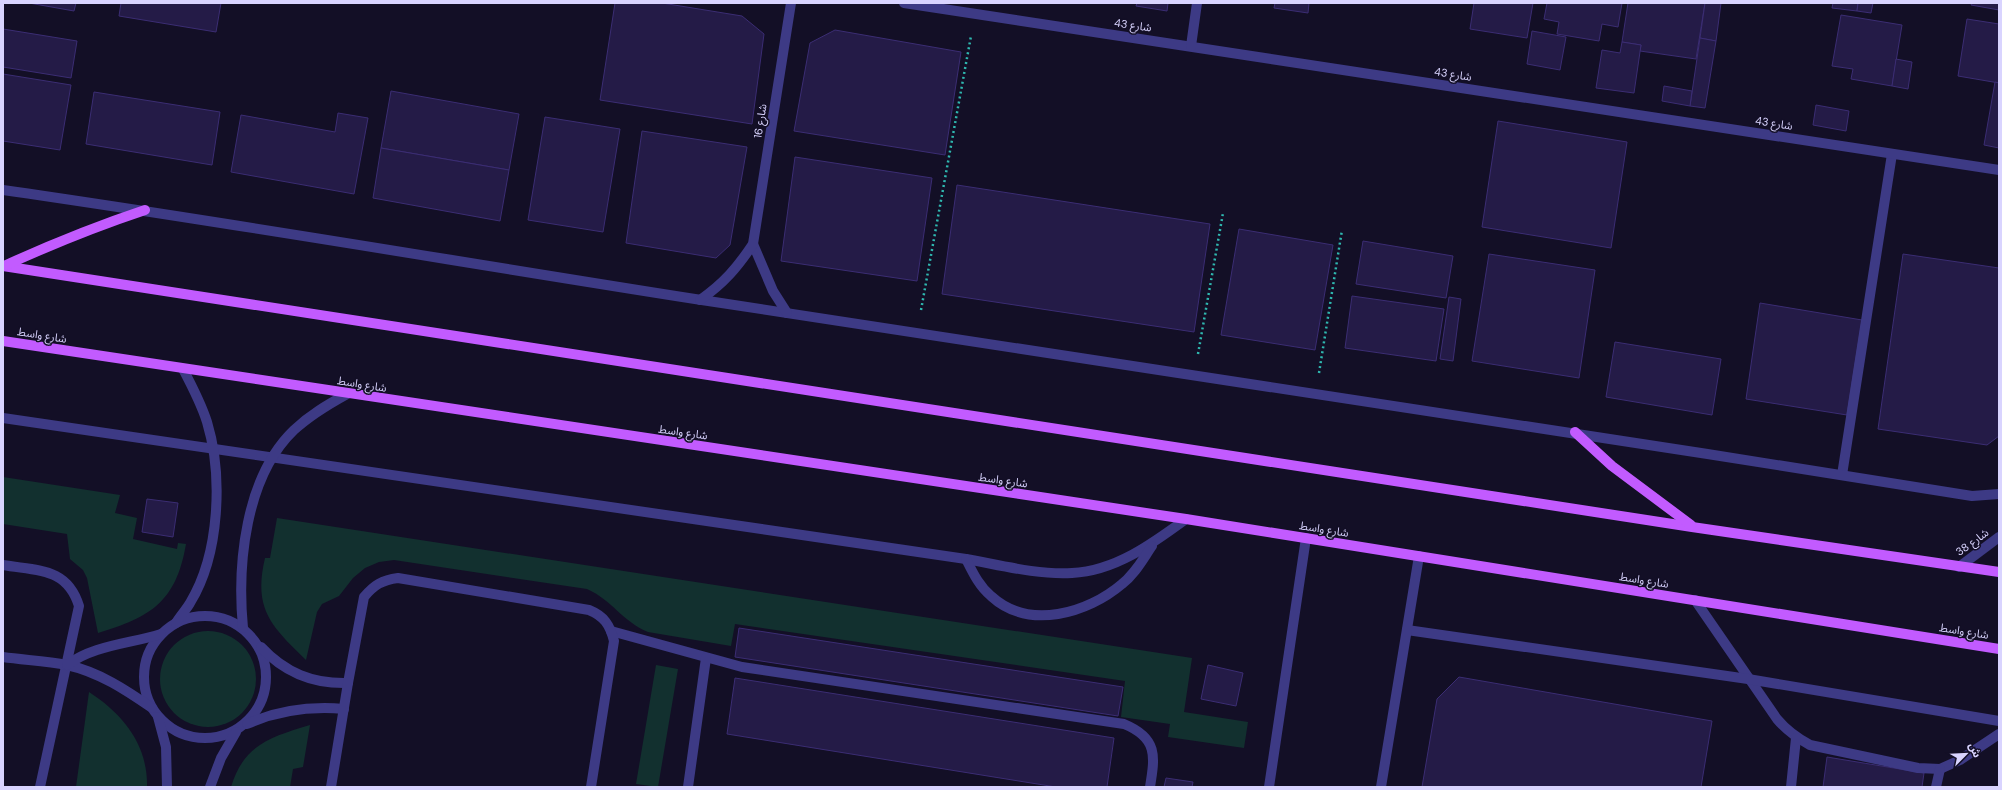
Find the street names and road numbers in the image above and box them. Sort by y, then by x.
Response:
street label: شارع 43 [1113,15,1153,36]
street label: شارع 43 [1433,64,1473,85]
street label: شارع 16 [750,102,771,139]
street label: شارع 43 [1754,113,1794,134]
street label: شارع واسط [16,324,68,347]
street label: شارع واسط [336,373,388,396]
street label: شارع واسط [657,422,709,443]
street label: شارع واسط [977,470,1029,491]
street label: شارع واسط [1298,518,1350,541]
street label: شارع 38 [1953,525,1992,560]
street label: شارع واسط [1618,569,1670,592]
street label: شارع واسط [1938,620,1990,643]

